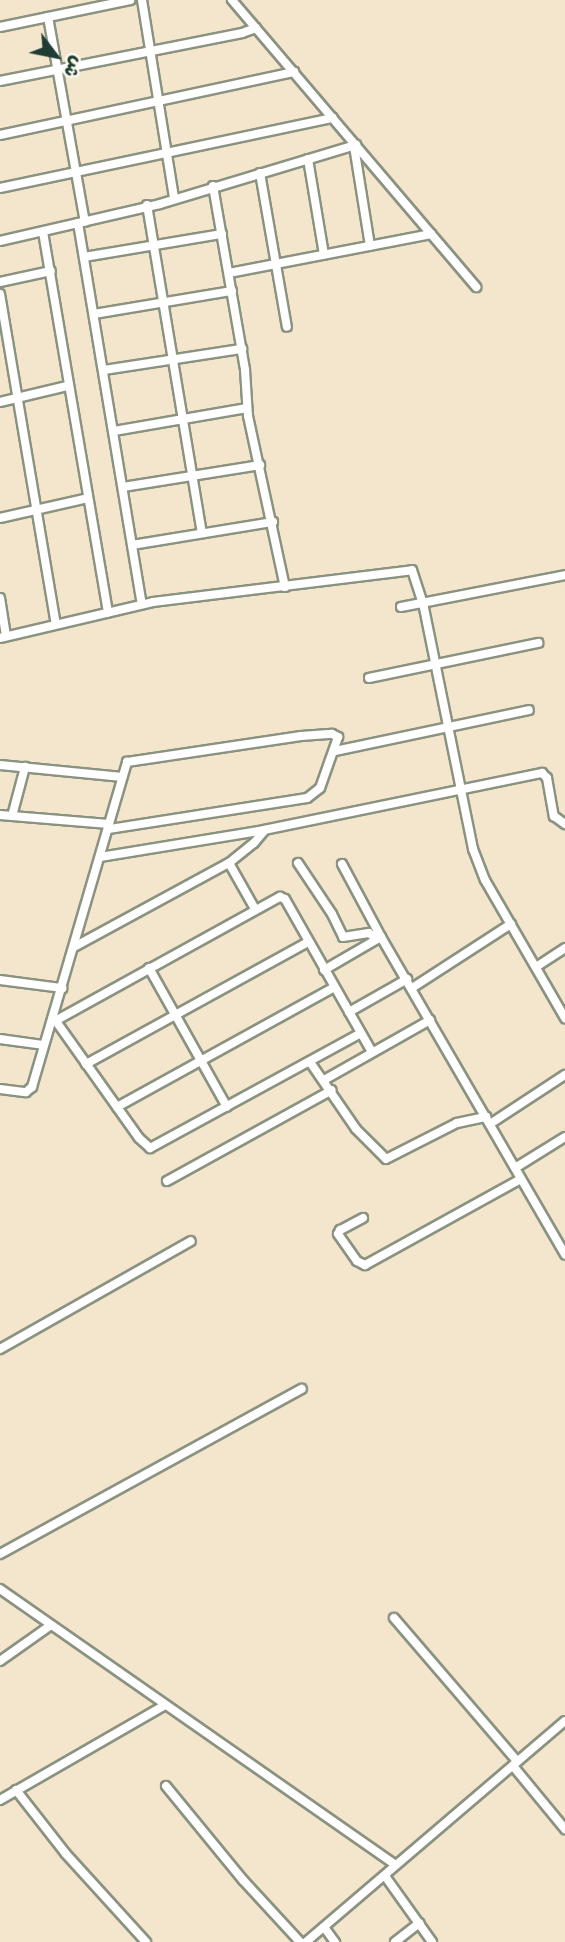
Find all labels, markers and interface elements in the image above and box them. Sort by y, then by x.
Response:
north arrow [21,21,91,91]
text: ش [58,52,90,82]

